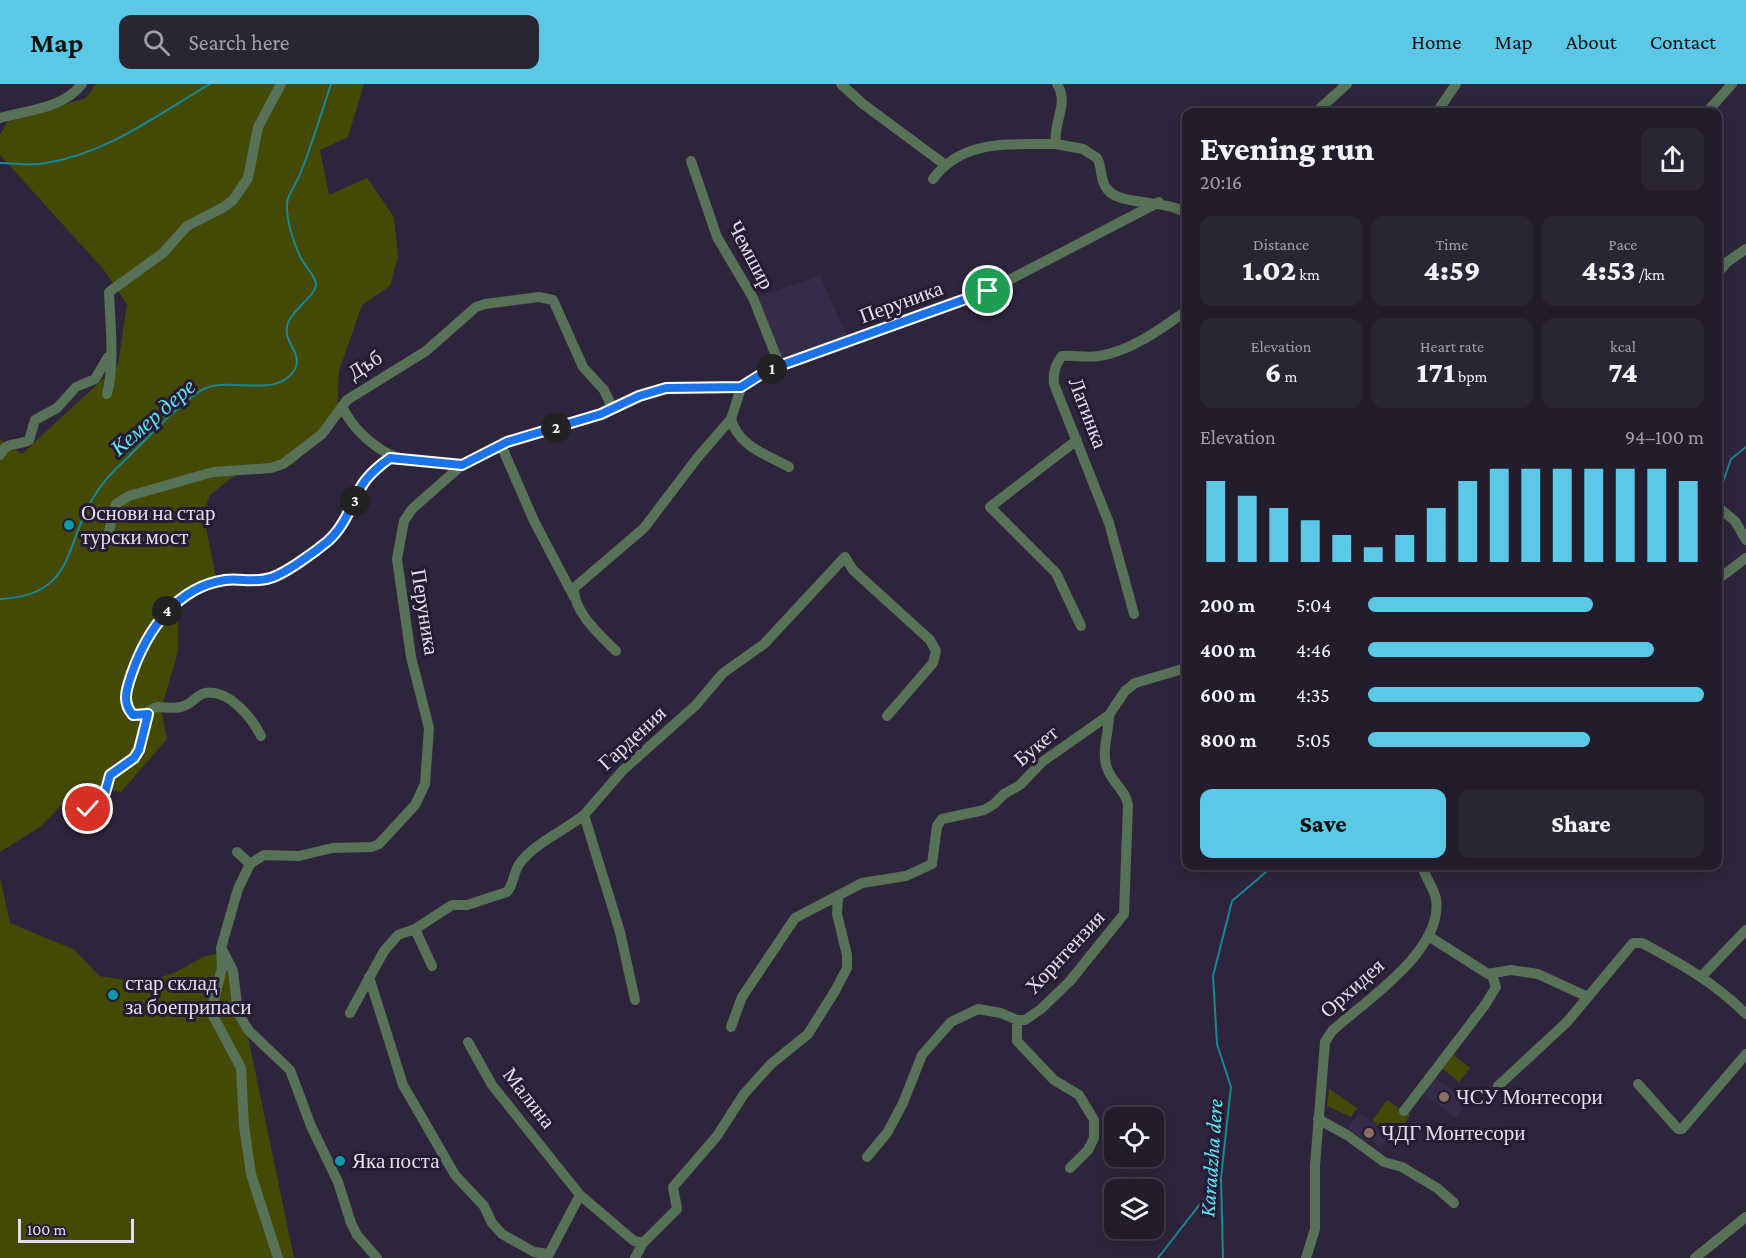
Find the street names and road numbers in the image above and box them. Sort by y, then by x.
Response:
street label: Чемшир [723,217,779,293]
street label: Перуника [856,276,947,328]
street label: Дъб [343,345,387,385]
street label: Латинка [1064,374,1113,452]
street label: Перуника [406,567,444,657]
street label: Гардения [593,701,671,775]
street label: Букет [1009,721,1063,771]
street label: Хорнтензия [1020,905,1110,999]
street label: Орхидея [1315,953,1389,1023]
street label: Малина [498,1063,561,1134]

